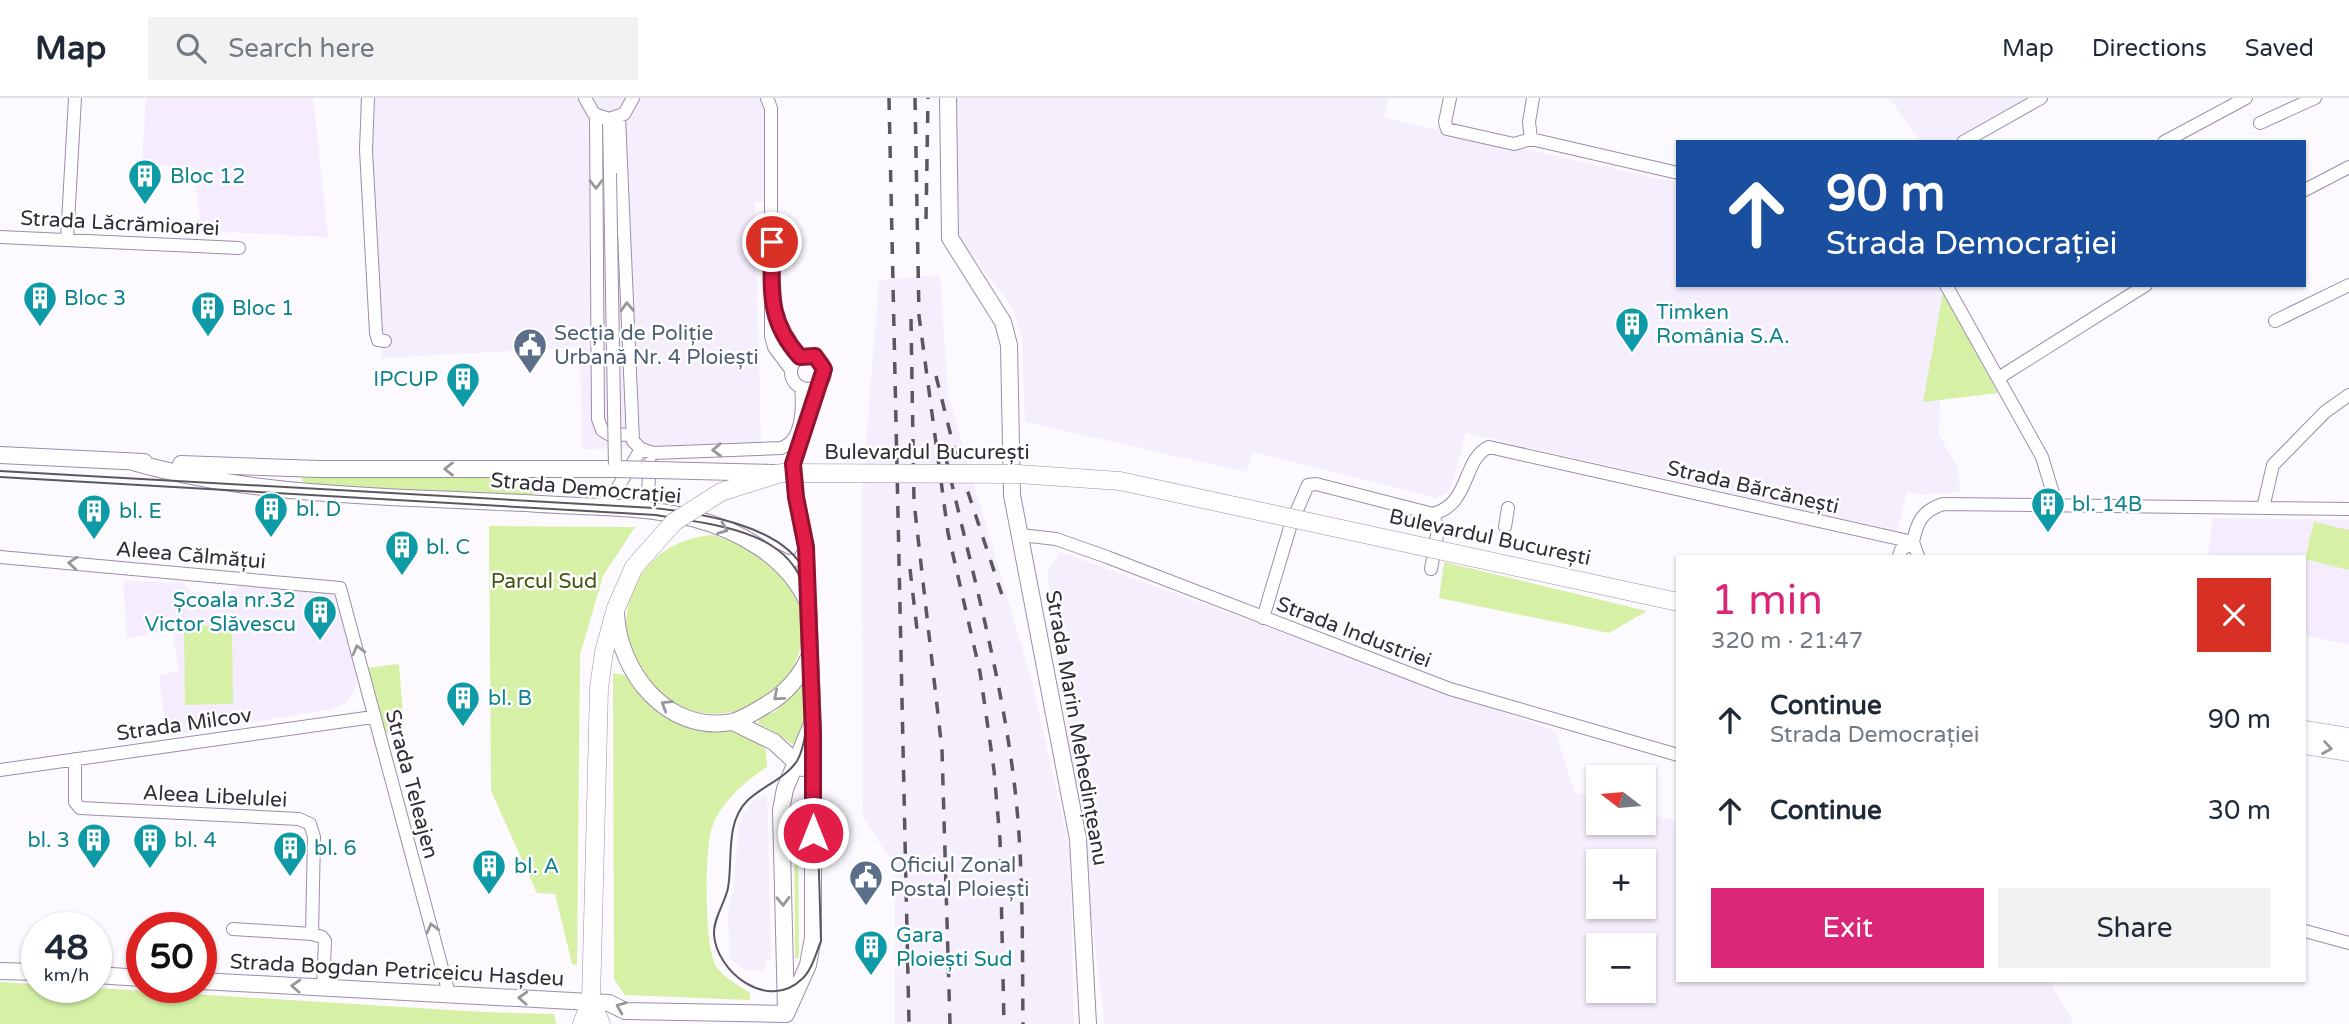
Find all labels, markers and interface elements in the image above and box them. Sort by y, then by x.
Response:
search box [148,17,638,80]
text: Map [35,29,106,68]
icon: search [172,29,210,67]
text: Search here [228,33,374,64]
text: Map [2002,34,2054,63]
text: Directions [2092,34,2207,63]
text: Saved [2245,34,2314,63]
building icon: Bloc 12 [126,157,164,206]
place label: Bloc 12 [170,164,245,189]
text: 90 m [1826,165,1945,224]
icon: ahead [1711,168,1802,259]
one-way arrow [588,179,604,189]
street label: Strada Lăcrămioarei [20,206,220,241]
pin [742,212,802,272]
icon: arrive [753,223,791,261]
text: Strada Democrației [1826,225,2118,263]
building icon: Bloc 3 [21,279,59,328]
place label: Bloc 3 [64,286,126,311]
building icon: Bloc 1 [189,289,227,338]
place label: Bloc 1 [232,296,294,321]
place label: Timken România S.A. [1656,300,1790,349]
one-way arrow [619,301,634,312]
building icon: Timken România S.A. [1613,305,1651,354]
place label: Secția de Poliție Urbană Nr. 4 Ploiești [554,321,759,370]
public building icon: Secția de Poliție Urbană Nr. 4 Ploiești [511,326,549,375]
building icon: IPCUP [444,360,482,409]
place label: IPCUP [373,367,438,392]
street label: Bulevardul București [824,440,1030,465]
one-way arrow [711,443,722,458]
street label: Strada Bărcănești [1664,456,1841,519]
one-way arrow [443,461,454,477]
street label: Strada Democrației [490,468,682,509]
building icon: bl. 14B [2029,485,2067,534]
building icon: bl. D [252,490,290,539]
building icon: bl. E [75,492,113,541]
place label: bl. 14B [2072,492,2142,517]
place label: bl. D [296,497,341,522]
place label: bl. E [119,499,162,524]
street label: Bulevardul București [1387,504,1593,571]
one-way arrow [716,520,728,534]
building icon: bl. C [383,528,421,577]
place label: bl. C [426,535,470,560]
street label: Aleea Călmățui [115,536,267,575]
one-way arrow [67,556,78,571]
park label: Parcul Sud [491,569,597,594]
text: 1 min [1711,575,1823,626]
button: close [2197,578,2271,652]
place label: Școala nr.32 Victor Slăvescu [145,588,296,637]
street label: Strada Marin Mehedințeanu [1040,588,1113,868]
street label: Strada Industriei [1273,591,1435,674]
building icon: Școala nr.32 Victor Slăvescu [301,593,339,642]
text: 320 m · 21:47 [1711,627,1863,655]
one-way arrow [352,644,366,656]
building icon: bl. B [444,679,482,728]
place label: bl. B [488,686,532,711]
one-way arrow [773,688,786,700]
text: Continue [1770,690,1882,721]
one-way arrow [661,701,674,714]
icon: ahead [1711,701,1749,739]
street label: Strada Milcov [115,703,253,746]
text: 90 m [2208,704,2271,735]
street label: Strada Teleajen [380,707,443,861]
text: Strada Democrației [1770,721,1980,749]
one-way arrow [2321,740,2333,755]
north arrow [1586,765,1656,835]
map controls [1586,765,1656,1003]
street label: Aleea Libelulei [142,780,288,813]
icon: ahead [1711,792,1749,830]
text: Continue [1770,795,1882,826]
text: 30 m [2208,795,2271,826]
position arrow [776,796,850,870]
building icon: bl. 3 [75,821,113,870]
building icon: bl. 4 [131,821,169,870]
place label: bl. 3 [27,828,70,853]
place label: bl. 4 [174,828,217,853]
building icon: bl. 6 [271,829,309,878]
place label: bl. 6 [314,836,357,861]
building icon: bl. A [470,847,508,896]
button: + [1586,849,1656,919]
place label: Oficiul Zonal Postal Ploiești [890,853,1029,902]
place label: bl. A [514,854,559,879]
public building icon: Oficiul Zonal Postal Ploiești [847,858,885,907]
button: Exit [1711,888,1984,968]
button: Share [1998,888,2271,968]
one-way arrow [775,896,791,906]
speed limit sign: 50 [126,912,217,1003]
one-way arrow [425,922,440,934]
place label: Gara Ploiești Sud [896,923,1013,972]
text: 48 [45,927,88,969]
building icon: Gara Ploiești Sud [852,928,890,977]
button: − [1586,933,1656,1003]
street label: Strada Bogdan Petriceicu Hașdeu [229,949,565,992]
text: km/h [44,964,89,986]
one-way arrow [290,979,301,994]
one-way arrow [517,991,528,1006]
one-way arrow [616,1002,628,1016]

